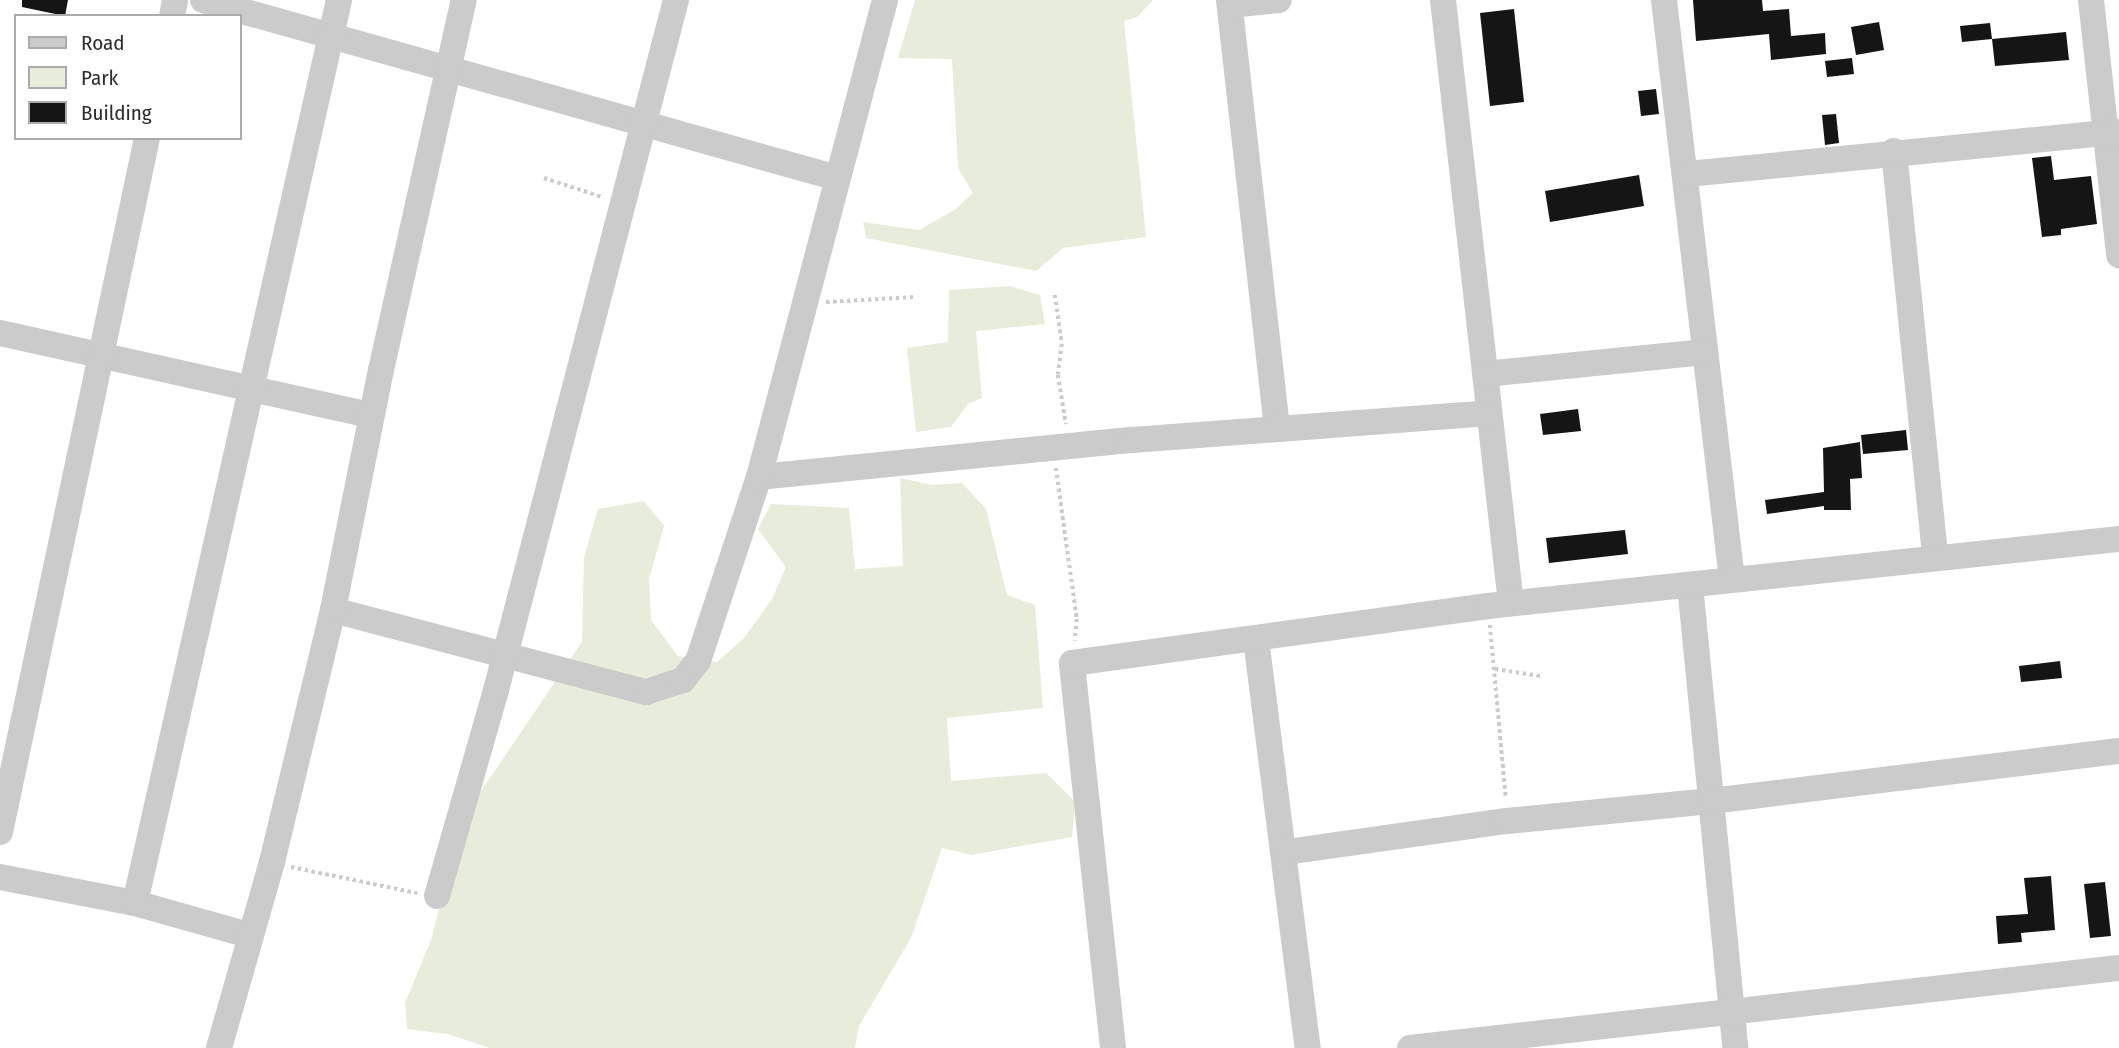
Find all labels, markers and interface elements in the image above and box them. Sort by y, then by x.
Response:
legend [14,14,242,140]
text: Road [81,30,125,56]
text: Park [81,65,118,91]
text: Building [81,100,152,126]

